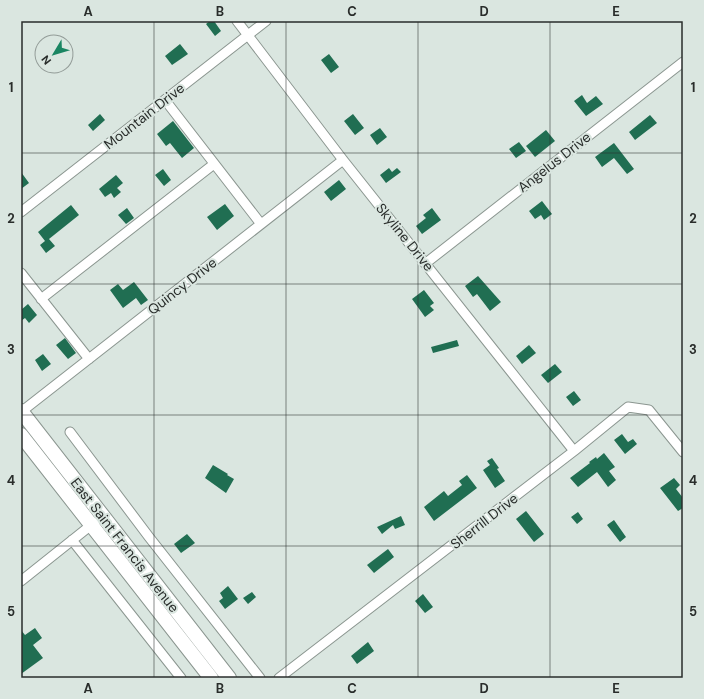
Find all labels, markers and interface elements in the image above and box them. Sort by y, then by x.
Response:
text: A [83,3,93,20]
text: B [216,3,224,20]
text: C [347,3,357,20]
text: D [479,3,489,20]
text: E [612,3,620,20]
north arrow [34,34,74,74]
text: N [38,53,54,68]
text: 1 [9,79,13,96]
street label: Mountain Drive [100,79,188,153]
text: 1 [691,79,695,96]
street label: Angelus Drive [514,128,594,196]
street label: Skyline Drive [372,199,438,275]
text: 2 [7,210,15,227]
text: 2 [689,210,697,227]
street label: Quincy Drive [144,253,220,319]
text: 3 [7,341,15,358]
text: 3 [689,341,697,358]
text: 4 [7,472,15,489]
text: 4 [689,472,697,489]
street label: East Saint Francis Avenue [67,474,183,616]
street label: Sherrill Drive [447,489,521,553]
text: 5 [7,603,15,620]
text: 5 [689,603,697,620]
text: A [83,680,93,697]
text: B [216,680,224,697]
text: C [347,680,357,697]
text: D [479,680,489,697]
text: E [612,680,620,697]

